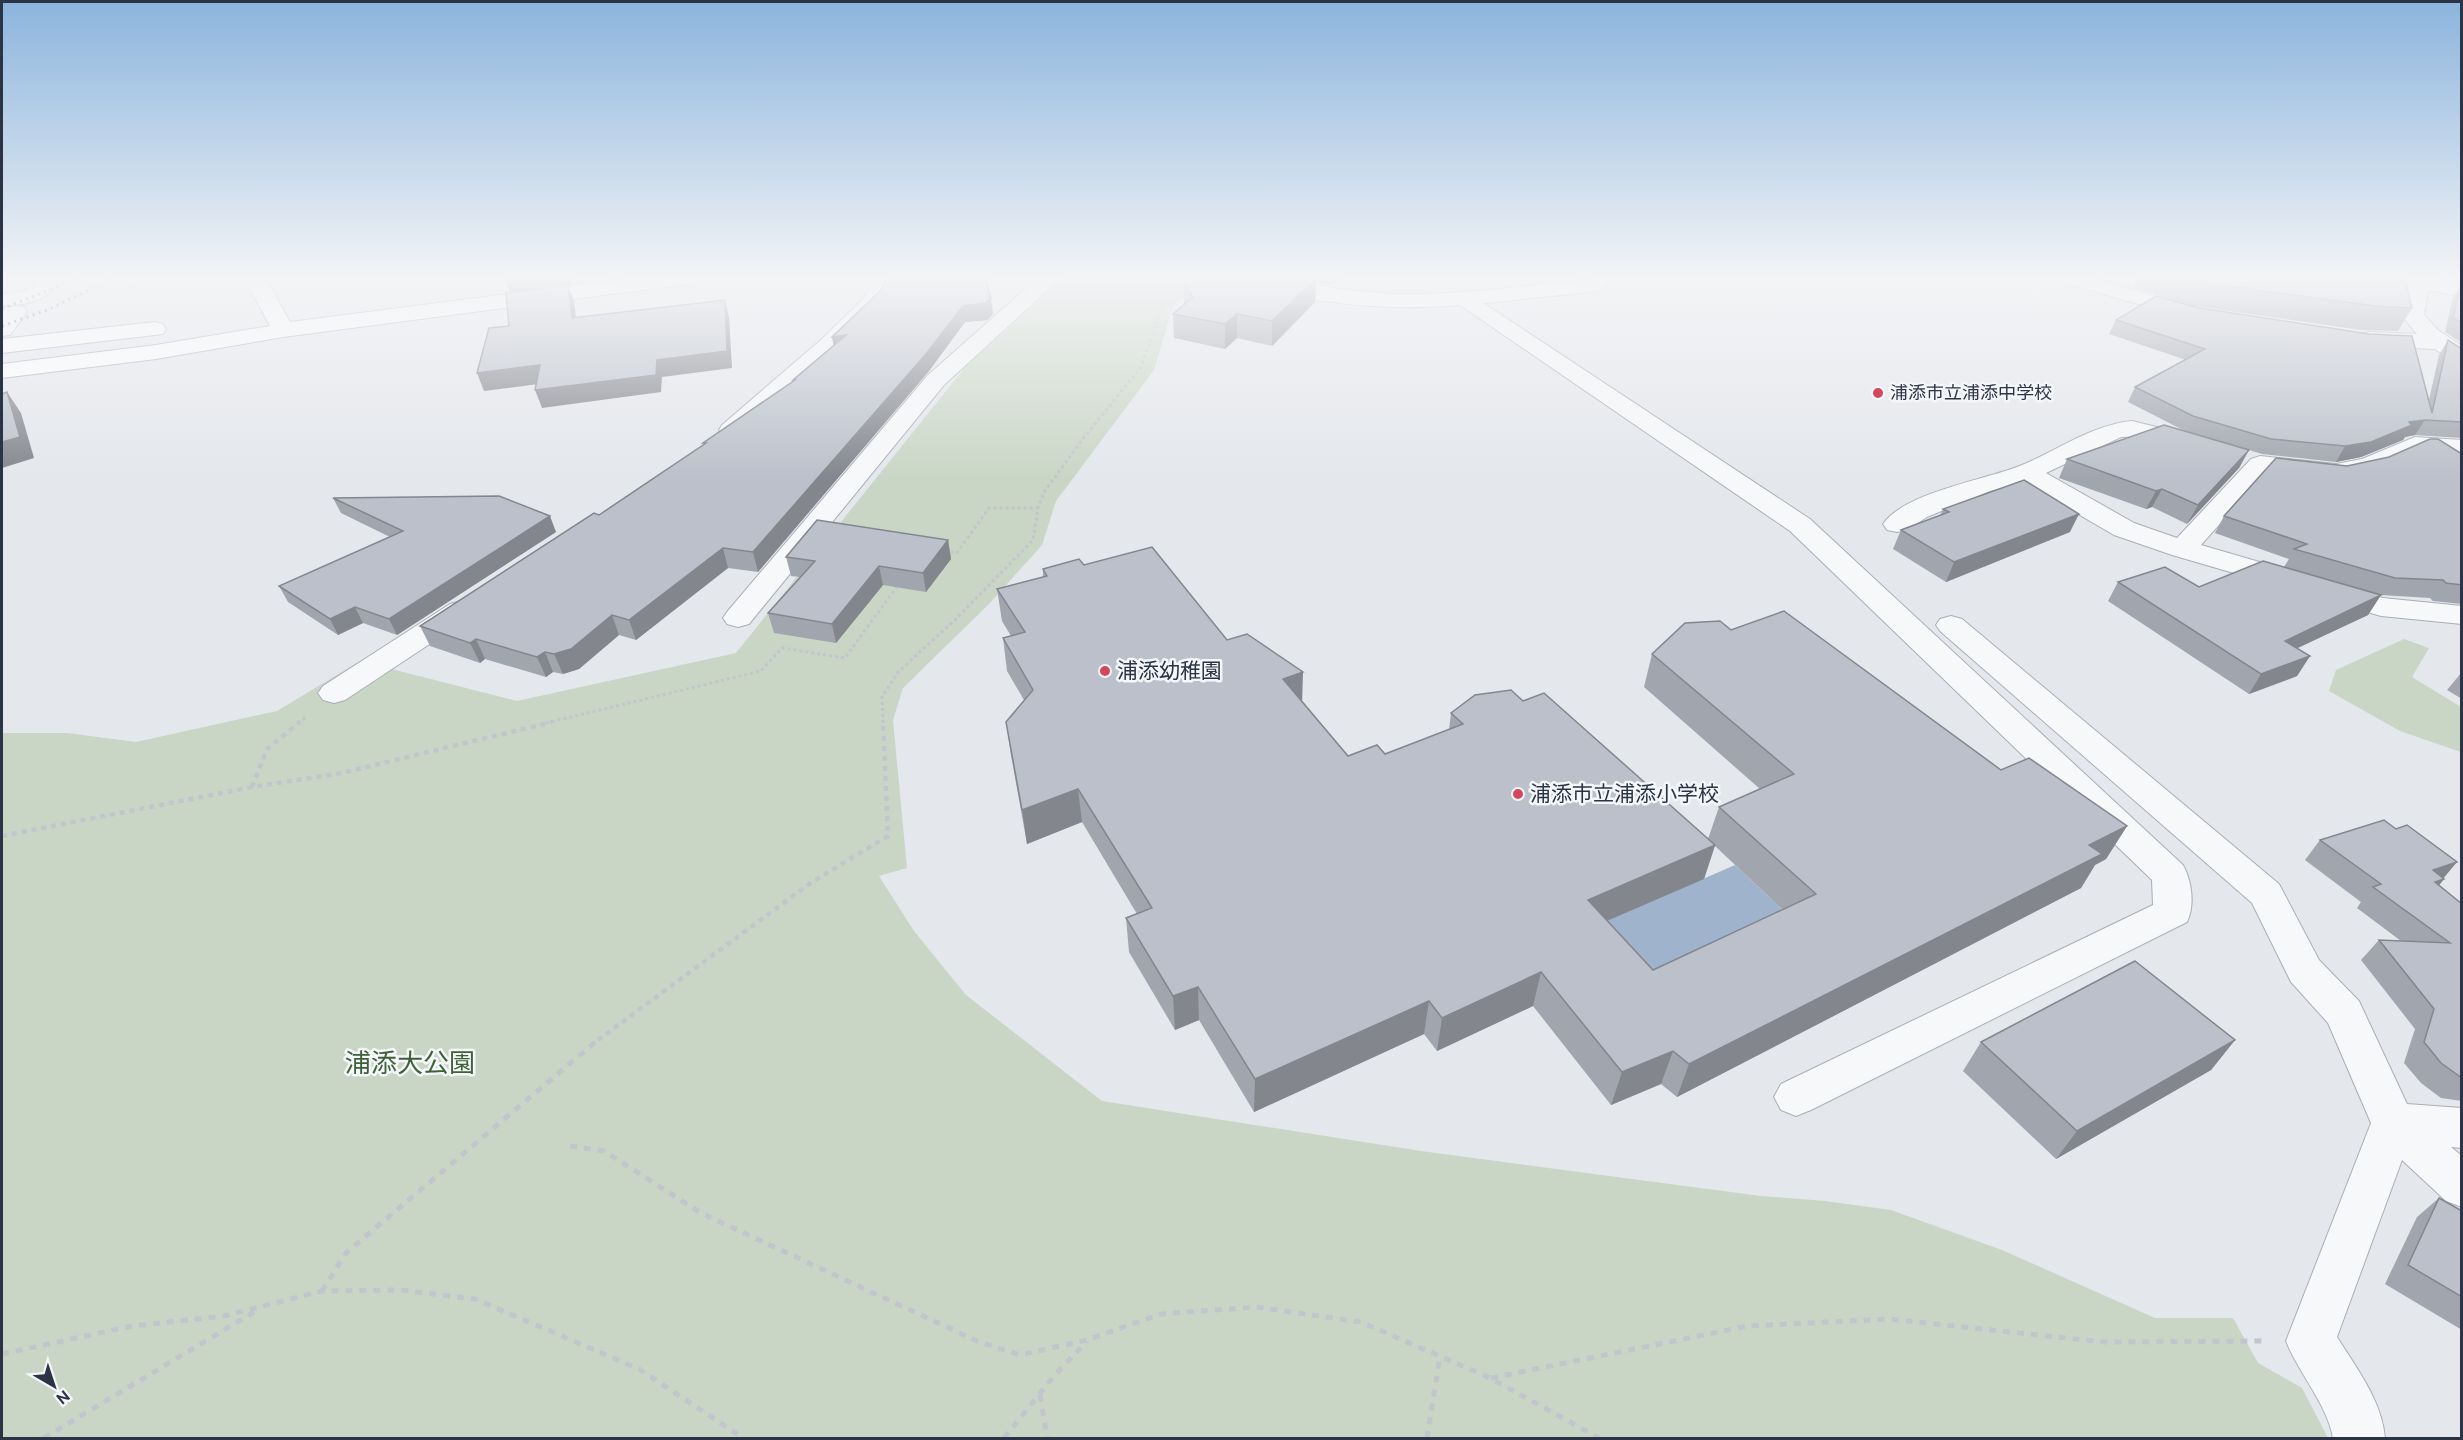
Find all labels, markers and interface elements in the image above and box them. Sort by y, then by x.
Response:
place label: 浦添市立浦添中学校 [1890,382,2052,402]
marker: 浦添市立浦添中学校 [1871,386,1885,400]
place label: 浦添幼稚園 [1117,658,1222,682]
marker: 浦添幼稚園 [1098,664,1112,678]
place label: 浦添市立浦添小学校 [1530,781,1719,805]
marker: 浦添市立浦添小学校 [1511,787,1525,801]
park label: 浦添大公園 [345,1048,475,1077]
north arrow [24,1356,84,1416]
text: N [53,1387,74,1408]

